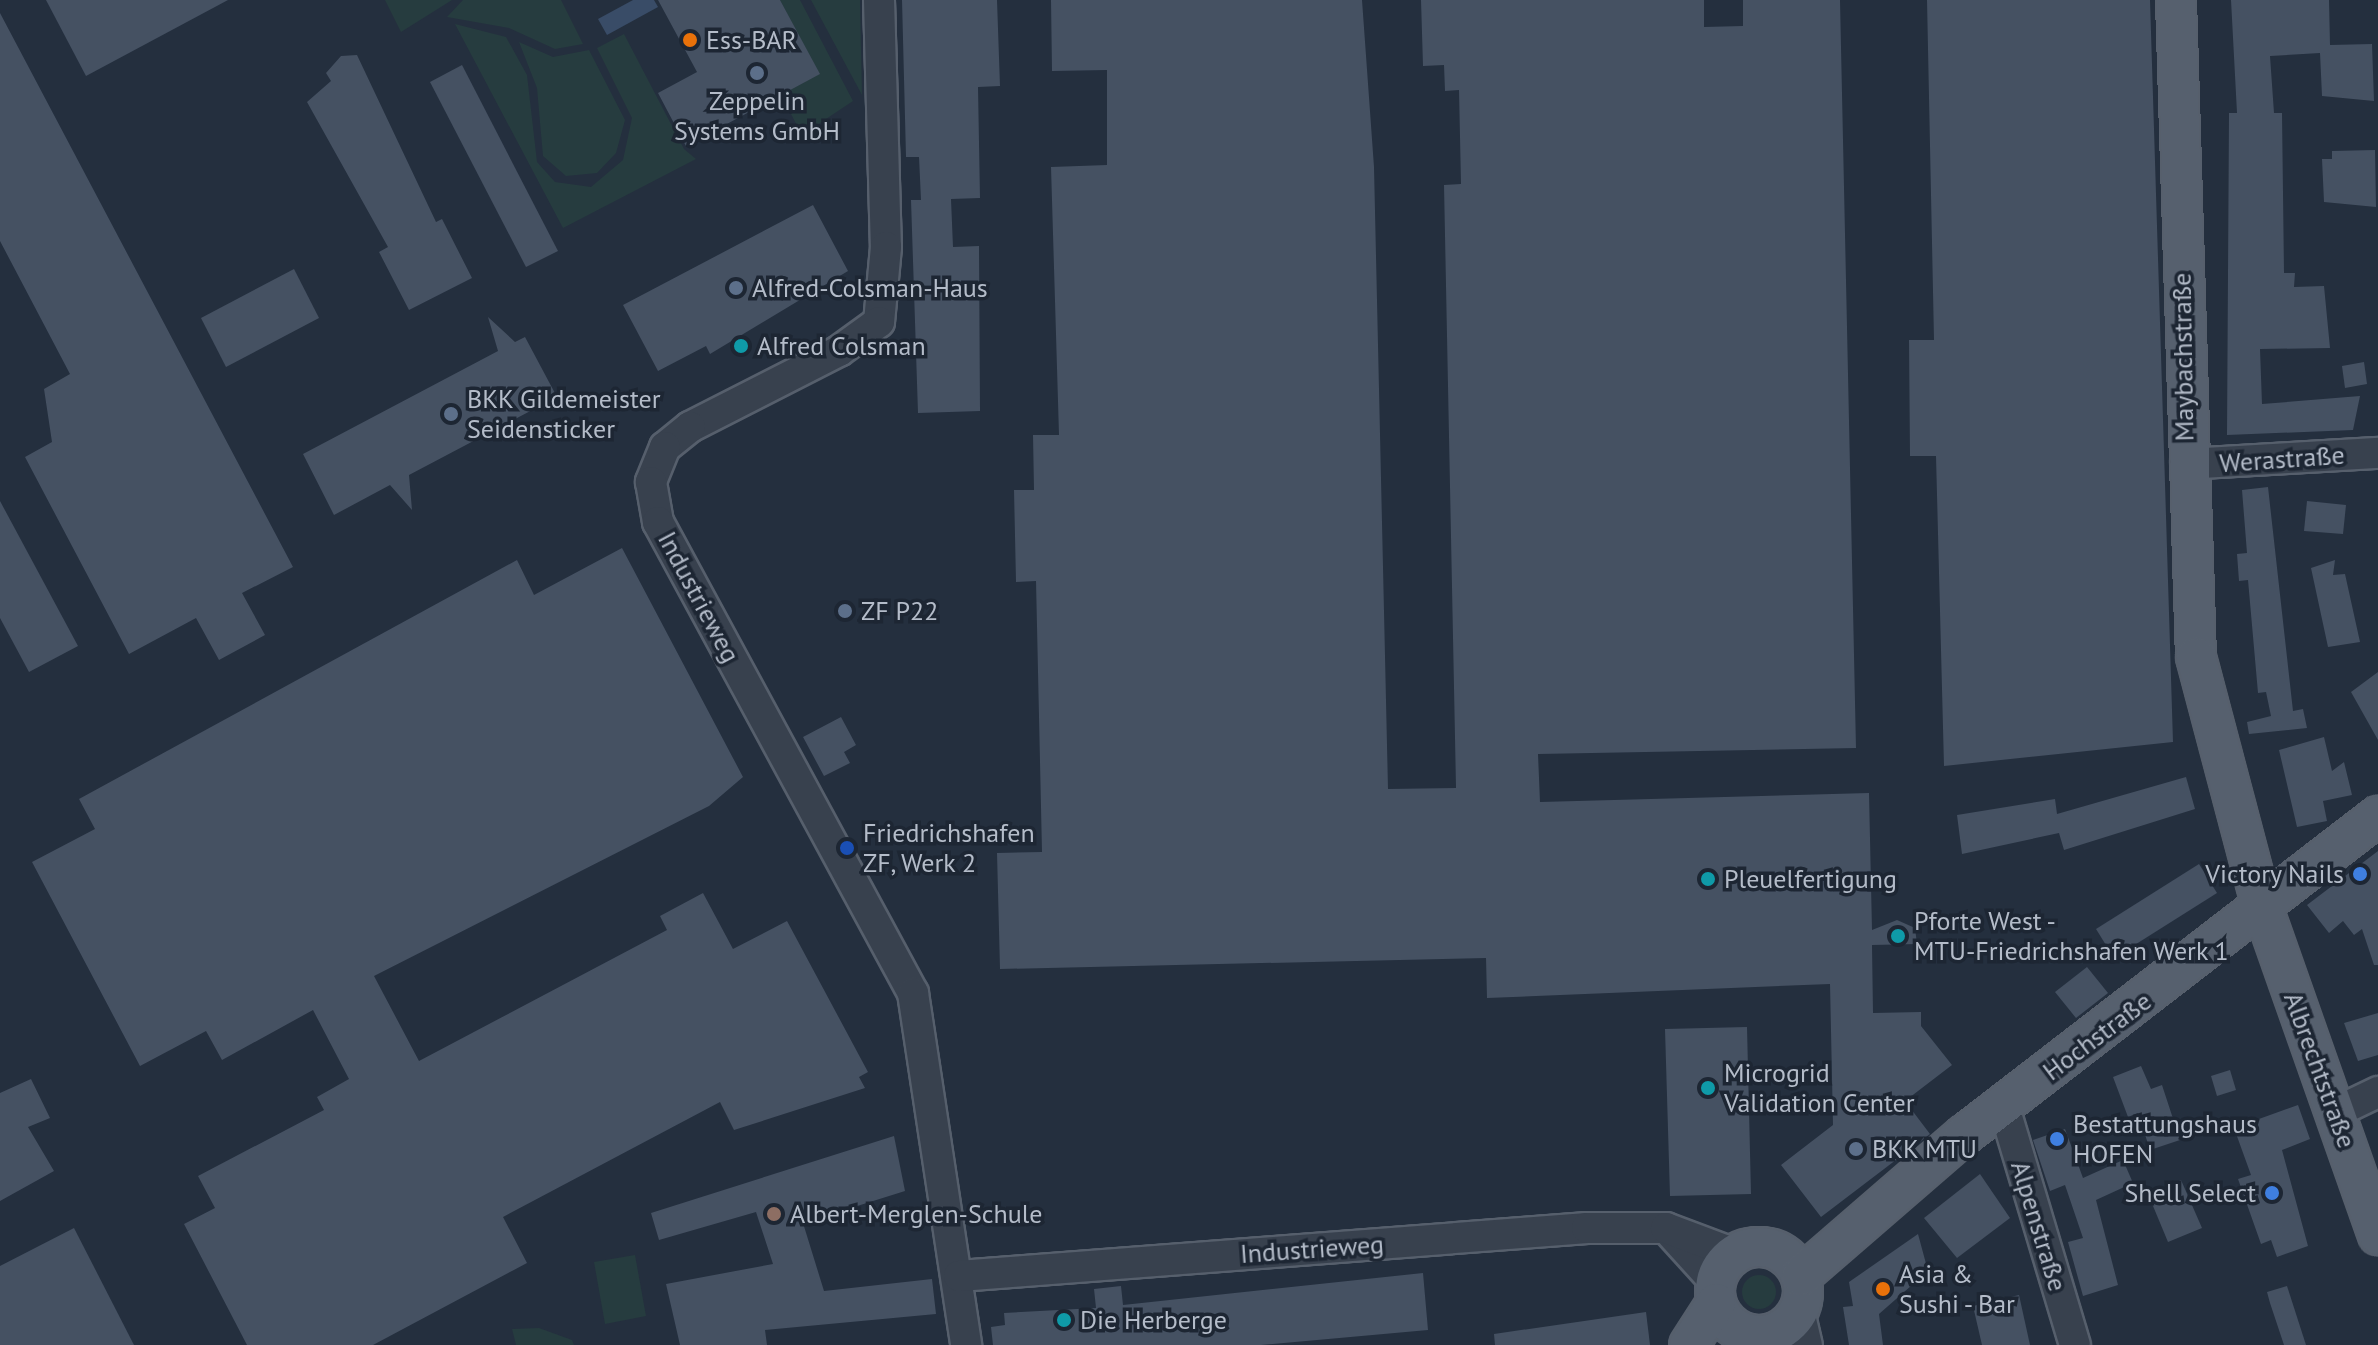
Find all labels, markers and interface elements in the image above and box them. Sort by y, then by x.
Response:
place label: Ess-BAR [706,24,797,56]
marker: Ess-BAR [681,31,699,49]
marker: Zeppelin Systems GmbH [748,64,766,82]
place label: Zeppelin Systems GmbH [674,85,840,146]
place label: Alfred-Colsman-Haus [752,272,988,304]
street label: Maybachstraße [2166,272,2200,442]
marker: Alfred-Colsman-Haus [727,279,745,297]
place label: Alfred Colsman [757,330,926,362]
marker: Alfred Colsman [732,337,750,355]
place label: BKK Gildemeister Seidensticker [467,383,661,444]
marker: BKK Gildemeister Seidensticker [442,405,460,423]
street label: Werastraße [2218,439,2346,479]
street label: Industrieweg [651,526,747,668]
place label: ZF P22 [861,595,938,627]
marker: ZF P22 [836,602,854,620]
place label: Friedrichshafen ZF, Werk 2 [863,817,1035,878]
marker: Friedrichshafen ZF, Werk 2 [838,839,856,857]
place label: Victory Nails [2204,858,2344,890]
place label: Pleuelfertigung [1724,863,1897,895]
marker: Victory Nails [2351,865,2369,883]
marker: Pleuelfertigung [1699,870,1717,888]
place label: Pforte West - MTU-Friedrichshafen Werk 1 [1914,905,2230,966]
marker: Pforte West - MTU-Friedrichshafen Werk 1 [1889,927,1907,945]
street label: Hochstraße [2037,985,2157,1087]
street label: Albrechtstraße [2277,988,2363,1152]
place label: Microgrid Validation Center [1724,1057,1915,1118]
marker: Microgrid Validation Center [1699,1079,1717,1097]
place label: Bestattungshaus HOFEN [2073,1108,2257,1170]
marker: Bestattungshaus HOFEN [2048,1130,2066,1148]
place label: BKK MTU [1872,1133,1978,1165]
marker: BKK MTU [1847,1140,1865,1158]
street label: Alpenstraße [2004,1157,2074,1295]
place label: Shell Select [2125,1177,2256,1209]
marker: Shell Select [2263,1184,2281,1202]
place label: Albert-Merglen-Schule [790,1198,1043,1230]
marker: Albert-Merglen-Schule [765,1205,783,1223]
street label: Industrieweg [1239,1228,1385,1270]
place label: Asia & Sushi - Bar [1899,1258,2019,1320]
marker: Asia & Sushi - Bar [1874,1280,1892,1298]
place label: Die Herberge [1080,1304,1227,1336]
marker: Die Herberge [1055,1311,1073,1329]

